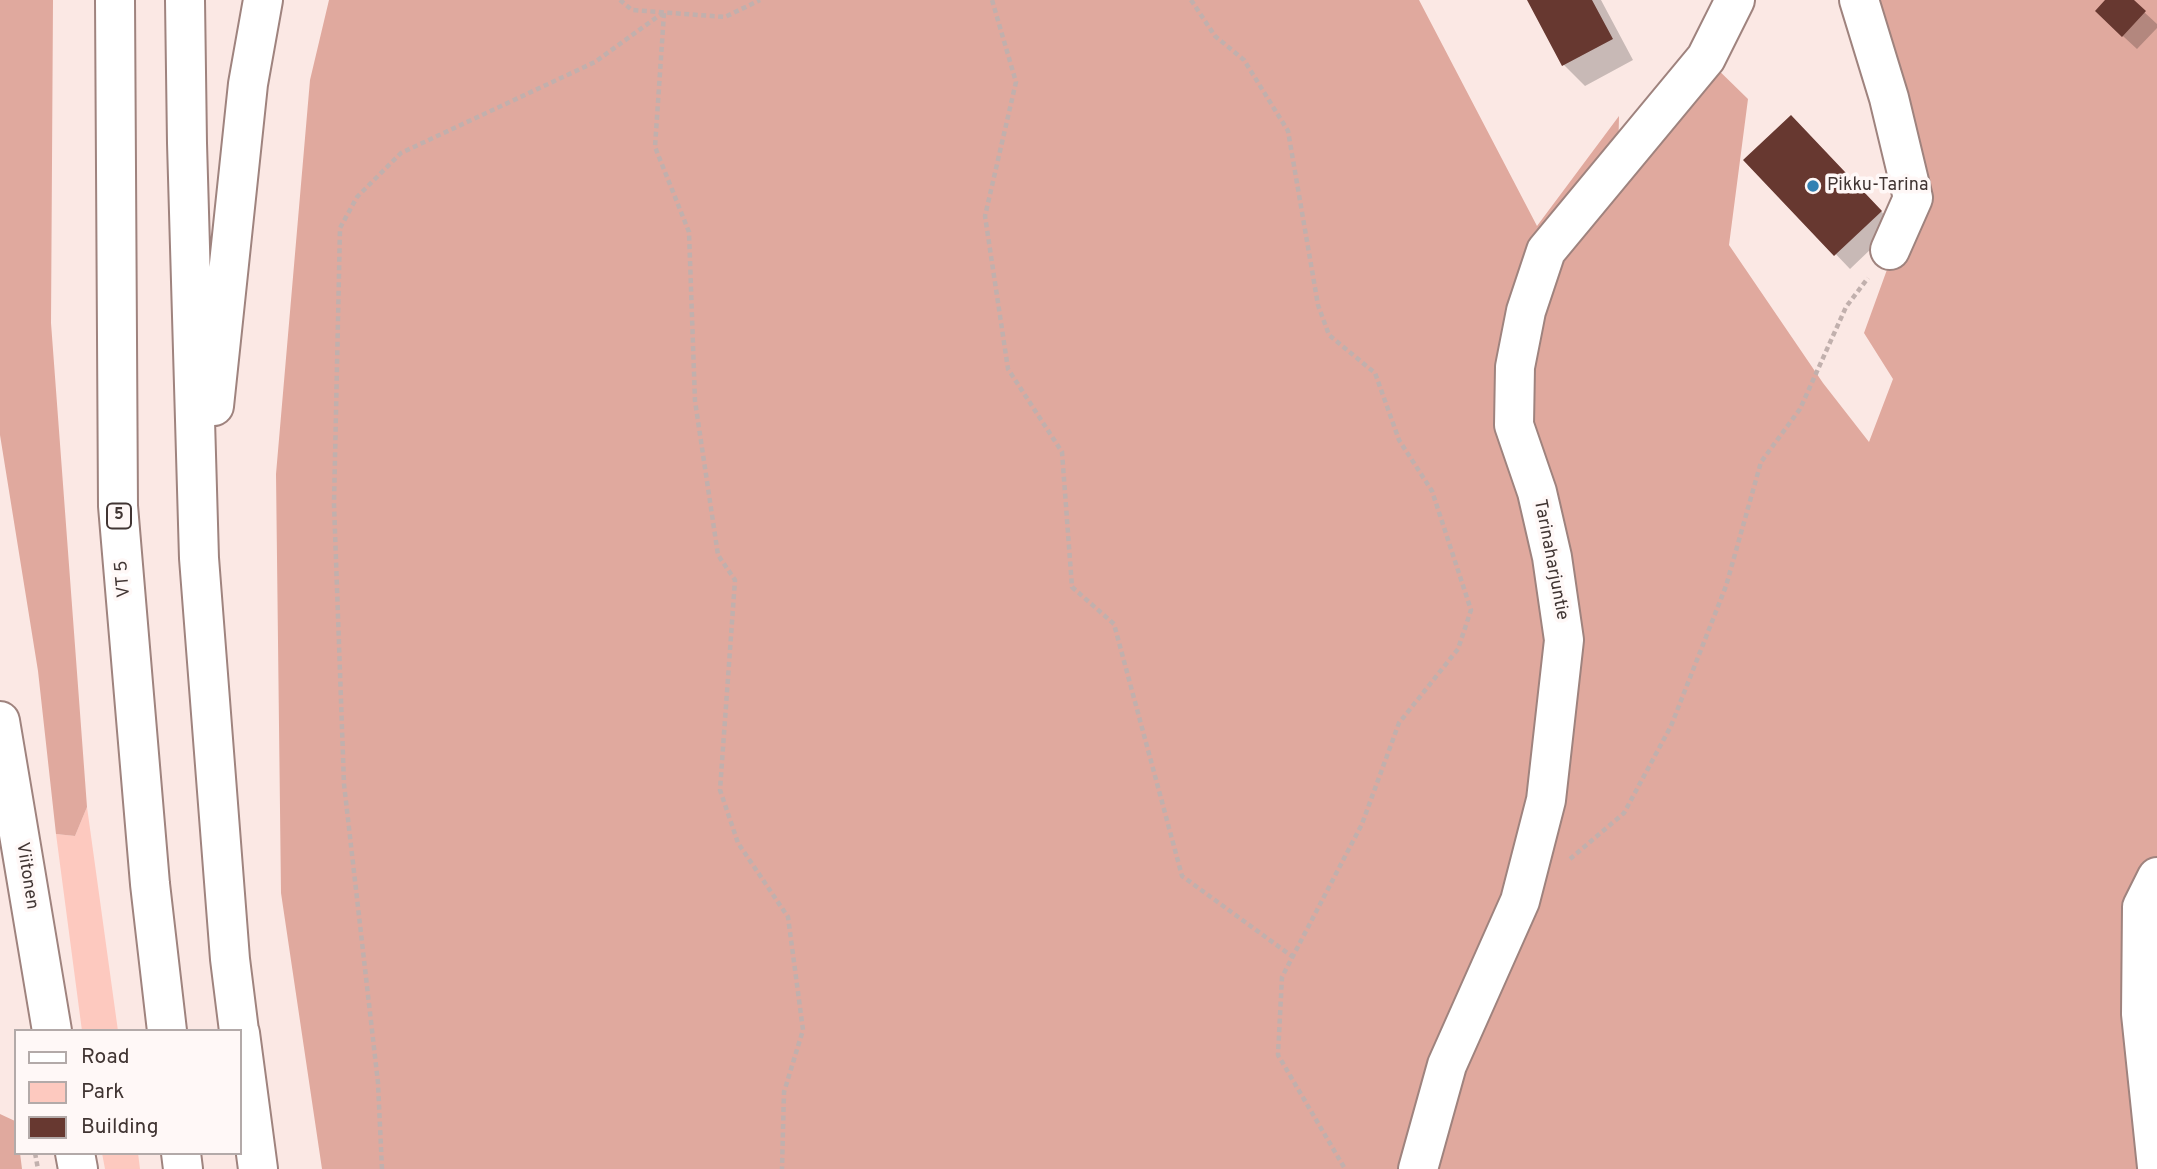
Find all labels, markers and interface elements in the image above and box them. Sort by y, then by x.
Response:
place label: Pikku-Tarina [1827,175,1928,197]
marker: Pikku-Tarina [1805,178,1821,194]
street label: Tarinaharjuntie [1528,498,1572,622]
road number: 5 [107,503,131,528]
street label: VT 5 [112,559,136,599]
street label: Viitonen [10,841,42,911]
legend [14,1029,242,1155]
text: Road [81,1044,130,1071]
text: Park [81,1079,124,1106]
text: Building [81,1114,159,1141]

